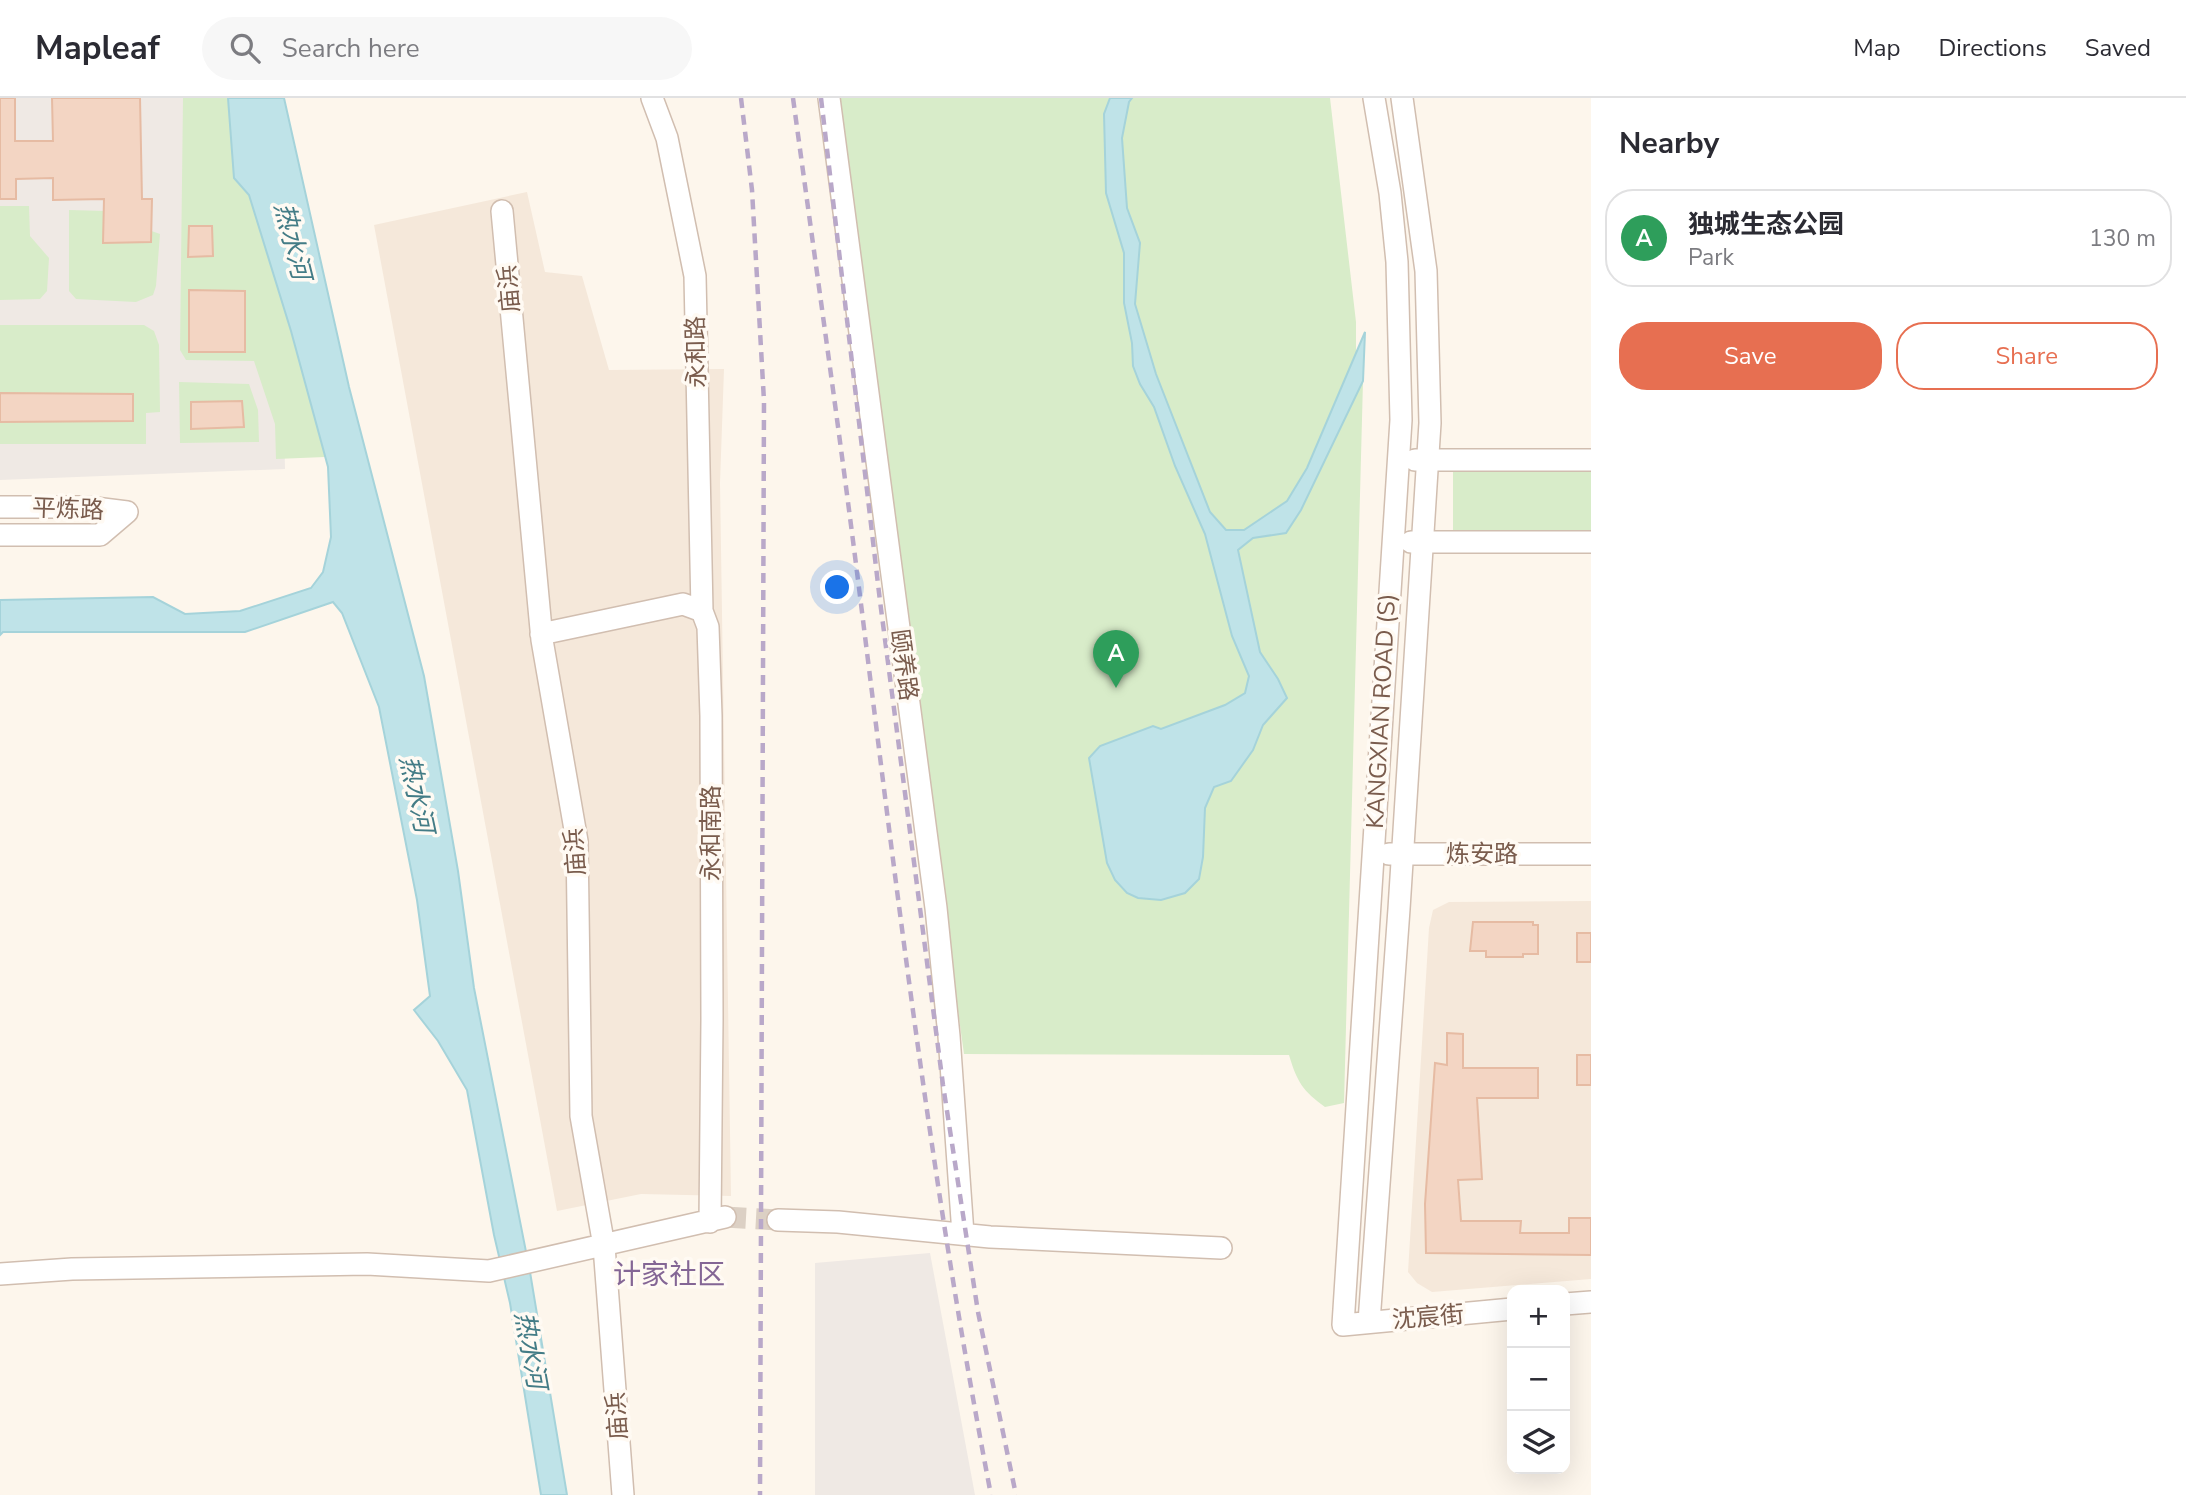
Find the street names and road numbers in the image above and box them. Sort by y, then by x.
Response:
street label: 庙浜 [491,264,527,314]
street label: 永和路 [679,316,713,388]
street label: 平炼路 [31,492,105,526]
street label: KANGXIAN ROAD (S) [1359,593,1403,829]
street label: 颐养路 [883,627,925,703]
street label: 永和南路 [695,785,727,881]
street label: 庙浜 [557,827,593,877]
street label: 炼安路 [1446,838,1518,870]
street label: 沈宸街 [1391,1298,1465,1336]
street label: 庙浜 [599,1391,635,1441]

